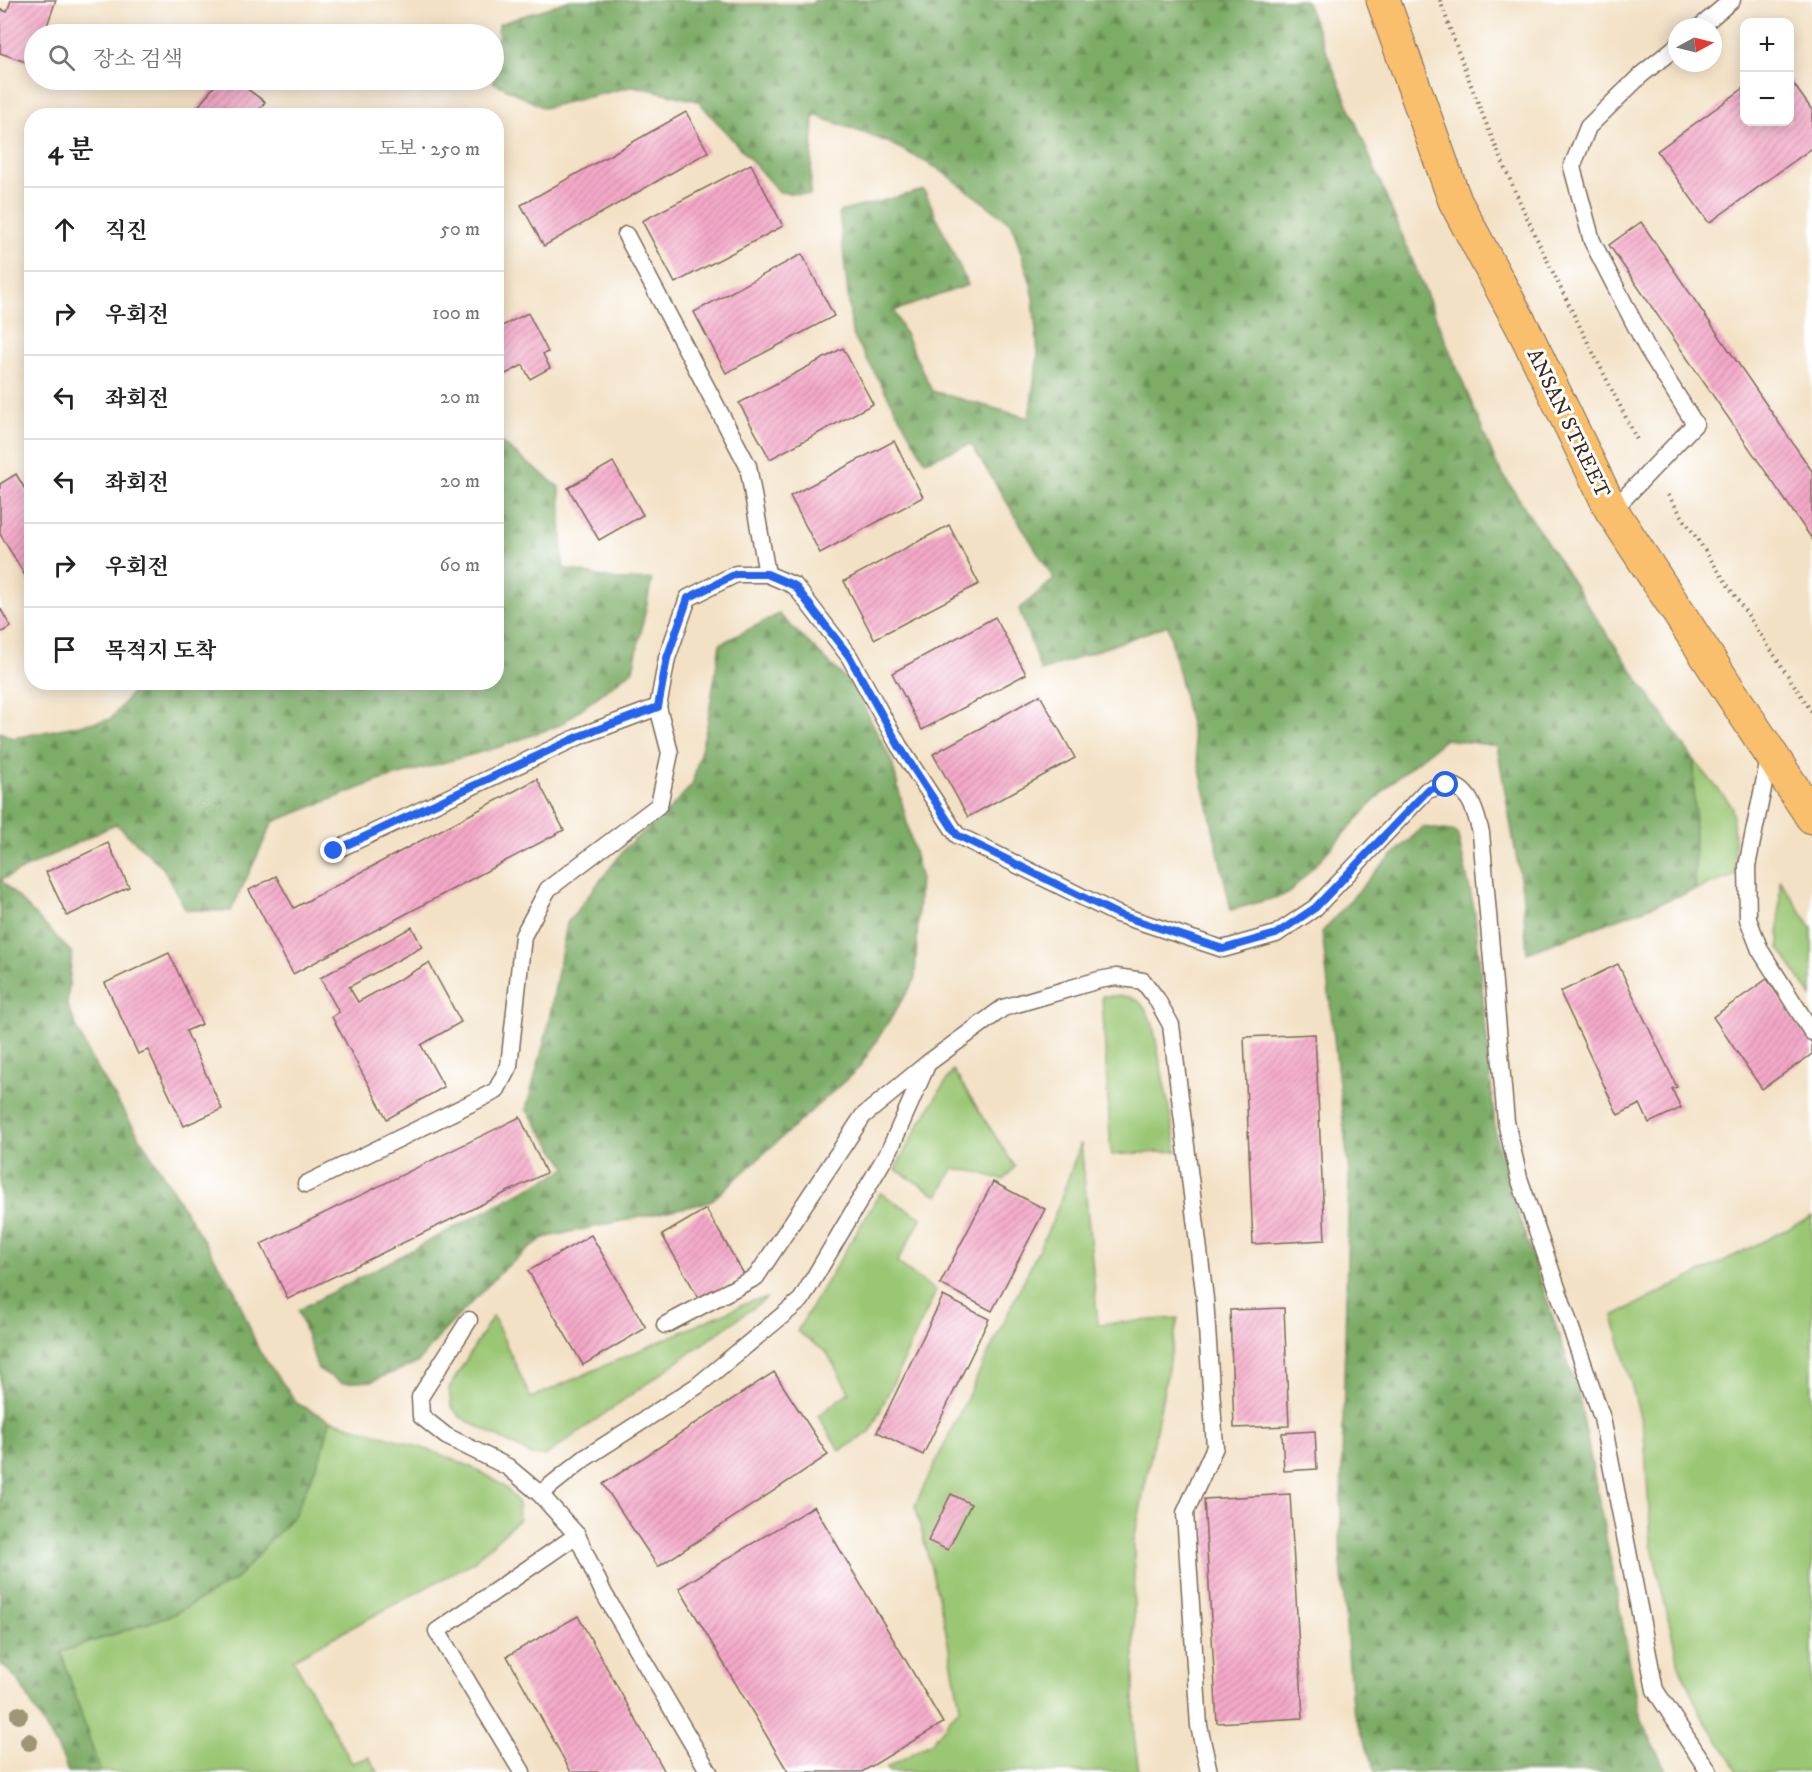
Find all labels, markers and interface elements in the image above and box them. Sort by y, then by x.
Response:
north arrow [1668,18,1722,72]
map controls [1740,18,1794,126]
button: + [1740,18,1794,72]
search box [24,24,504,90]
icon: search [45,41,78,74]
text: 장소 검색 [93,46,183,73]
button: − [1740,72,1794,126]
text: 4 분 [48,134,94,167]
text: 도보 · 250 m [378,137,480,162]
icon: ahead [48,213,81,246]
text: 50 m [440,217,480,242]
text: 직진 [105,218,148,245]
icon: right [48,297,81,330]
text: 100 m [432,301,480,326]
text: 우회전 [105,302,169,329]
street label: ANSAN STREET [1521,344,1616,503]
icon: left [48,381,81,414]
text: 20 m [440,385,480,410]
text: 좌회전 [105,386,169,413]
icon: left [48,465,81,498]
text: 20 m [440,469,480,494]
text: 좌회전 [105,470,169,497]
icon: right [48,549,81,582]
text: 60 m [440,553,480,578]
text: 우회전 [105,554,169,581]
icon: arrive [48,633,81,666]
text: 목적지 도착 [105,638,216,665]
route start [1432,771,1458,797]
route end [320,837,346,863]

